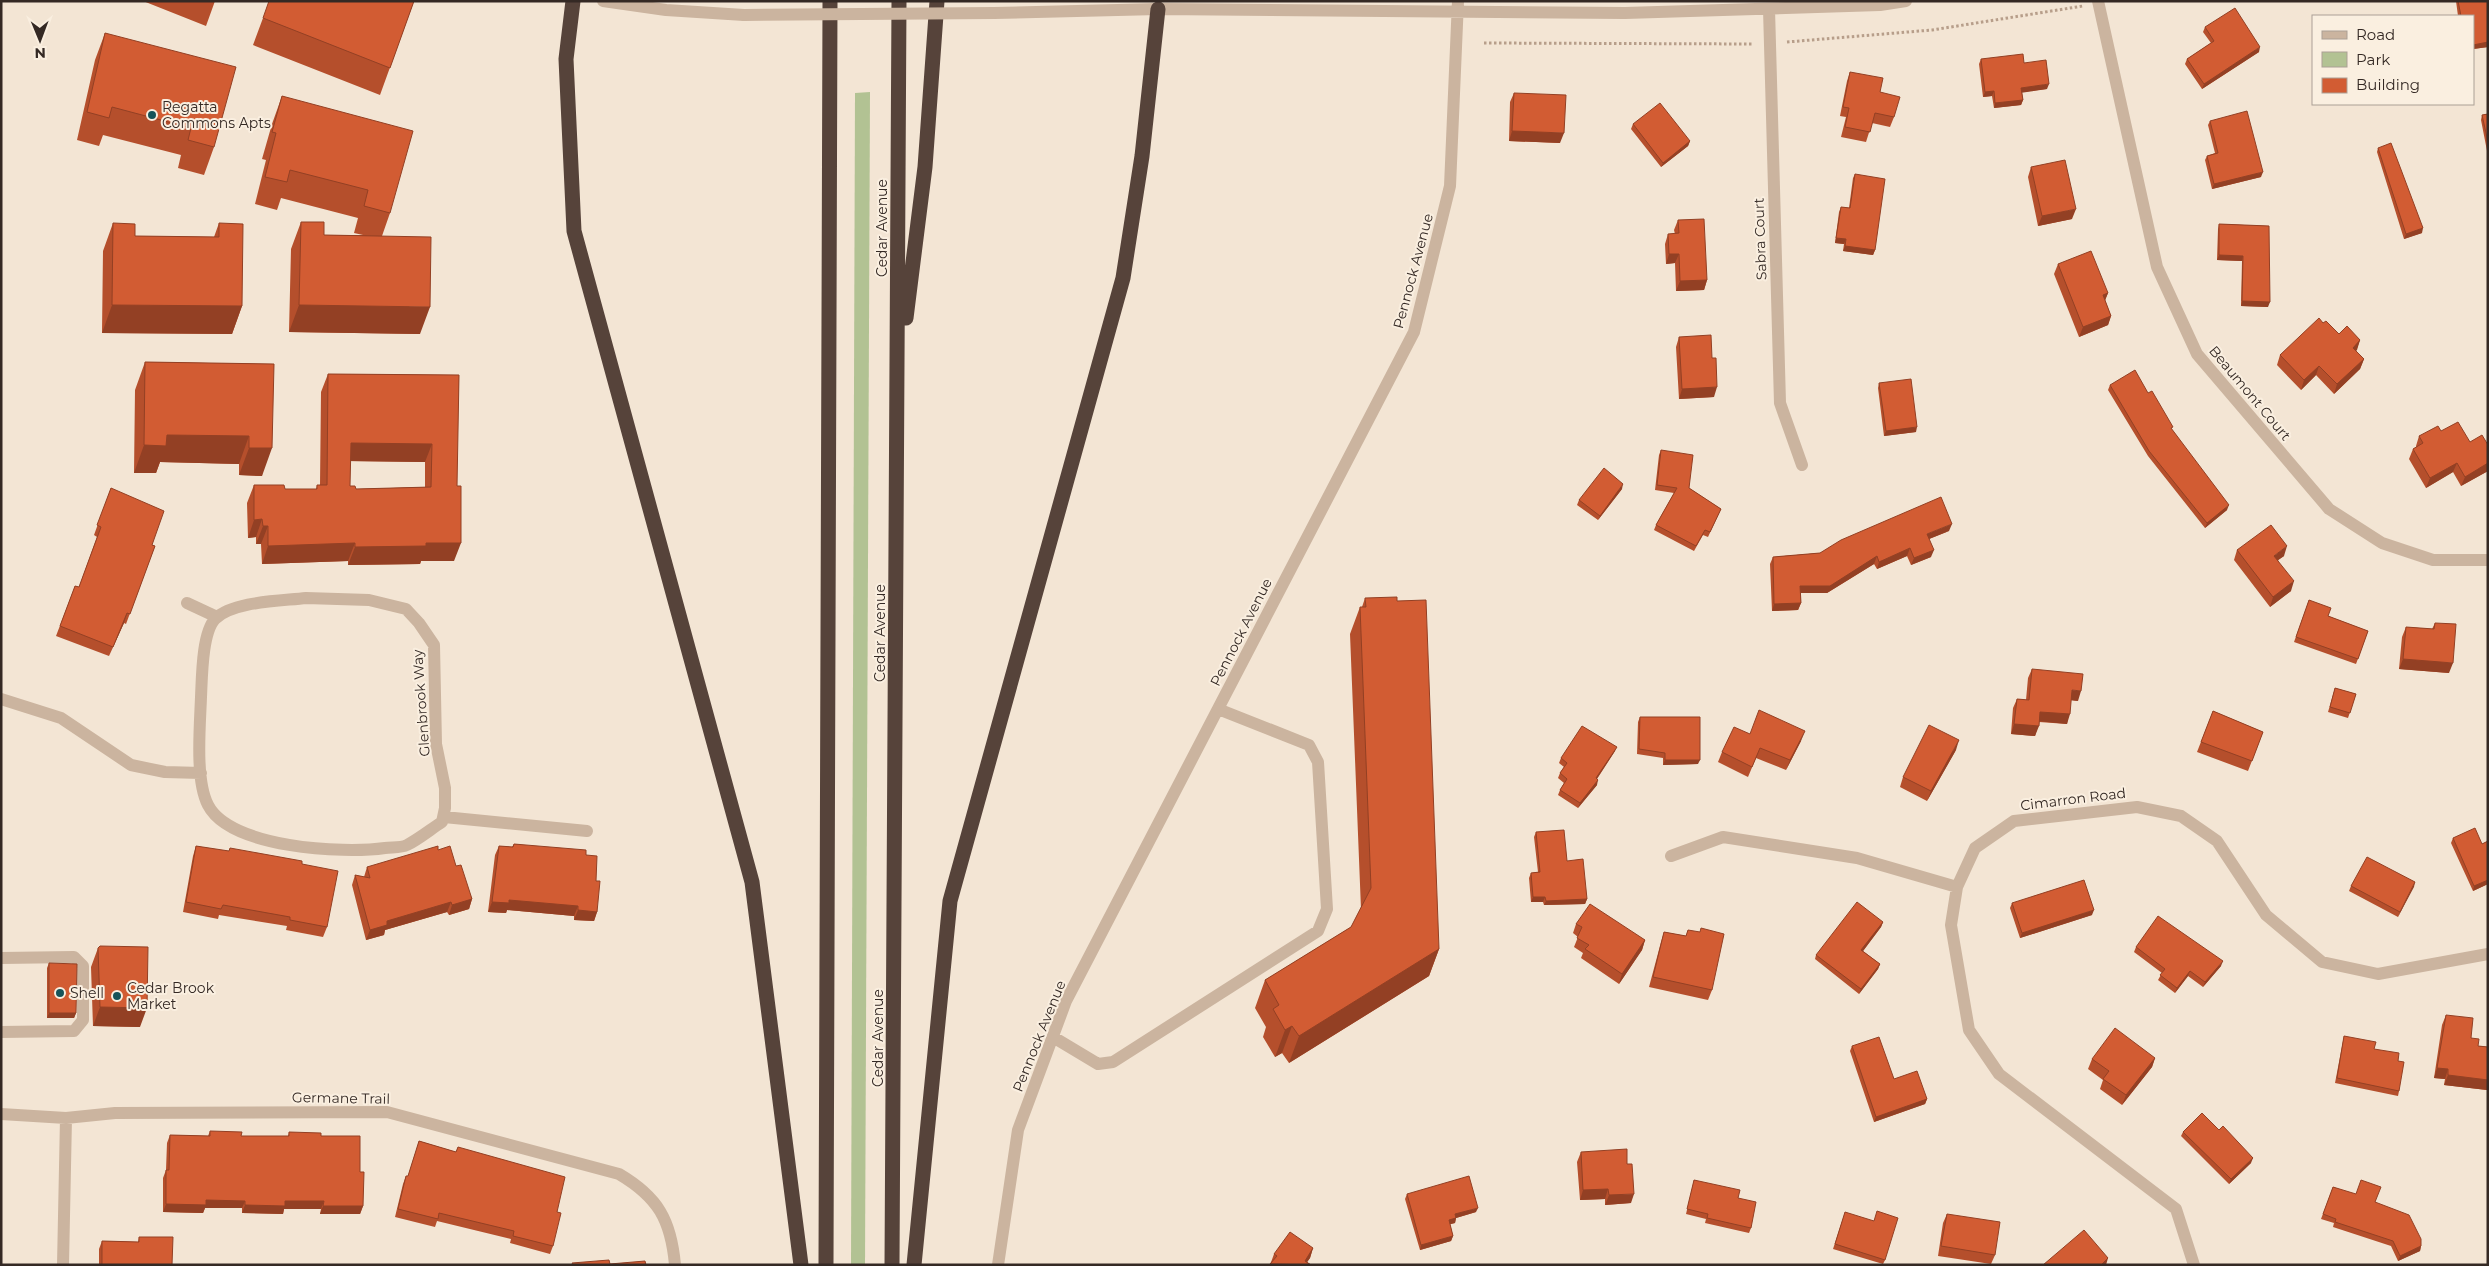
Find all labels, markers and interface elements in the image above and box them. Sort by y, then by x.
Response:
north arrow [15,15,65,65]
legend [2312,15,2474,105]
text: Road [2356,25,2395,44]
text: N [34,44,46,62]
text: Park [2356,50,2390,69]
text: Building [2356,75,2420,94]
place label: Regatta Commons Apts [162,98,271,132]
marker: Regatta Commons Apts [146,109,158,121]
street label: Cedar Avenue [873,179,891,277]
street label: Sabra Court [1750,197,1770,281]
street label: Pennock Avenue [1389,211,1437,331]
street label: Beaumont Court [2205,342,2295,444]
street label: Pennock Avenue [1206,575,1276,689]
street label: Cedar Avenue [871,584,889,682]
street label: Glenbrook Way [408,648,434,757]
street label: Cimarron Road [2019,784,2127,814]
street label: Pennock Avenue [1008,978,1070,1094]
place label: Cedar Brook Market [127,979,215,1013]
place label: Shell [70,984,104,1002]
marker: Shell [54,987,66,999]
street label: Cedar Avenue [869,989,887,1087]
marker: Cedar Brook Market [111,990,123,1002]
street label: Germane Trail [292,1088,390,1108]

